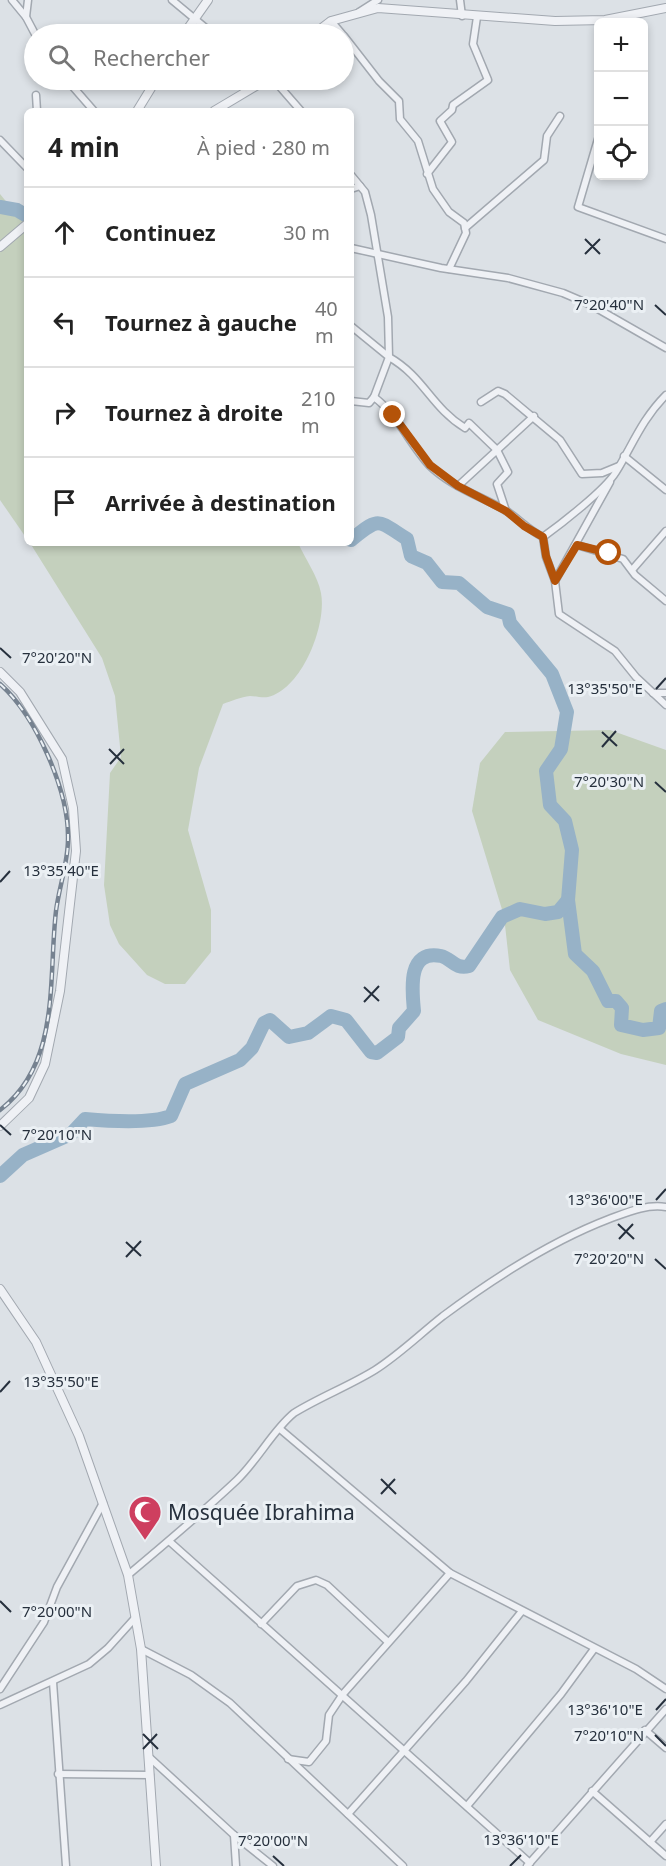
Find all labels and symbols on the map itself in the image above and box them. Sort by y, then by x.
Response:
text: 7°20'40"N [574,294,644,314]
route end [379,401,405,427]
route start [595,539,621,565]
text: 7°20'20"N [22,647,92,667]
text: 13°35'50"E [567,678,643,698]
text: 7°20'30"N [574,771,644,791]
text: 13°35'40"E [23,860,99,880]
text: 7°20'10"N [22,1124,92,1144]
text: 13°36'00"E [567,1189,643,1209]
text: 7°20'20"N [574,1248,644,1268]
text: 13°35'50"E [23,1371,99,1391]
mosque icon: Mosquée Ibrahima [127,1494,163,1541]
place label: Mosquée Ibrahima [168,1498,355,1526]
text: 7°20'00"N [22,1601,92,1621]
text: 13°36'10"E [567,1699,643,1719]
text: 7°20'10"N [574,1725,644,1745]
text: 13°36'10"E [483,1829,559,1849]
text: 7°20'00"N [238,1830,308,1850]

